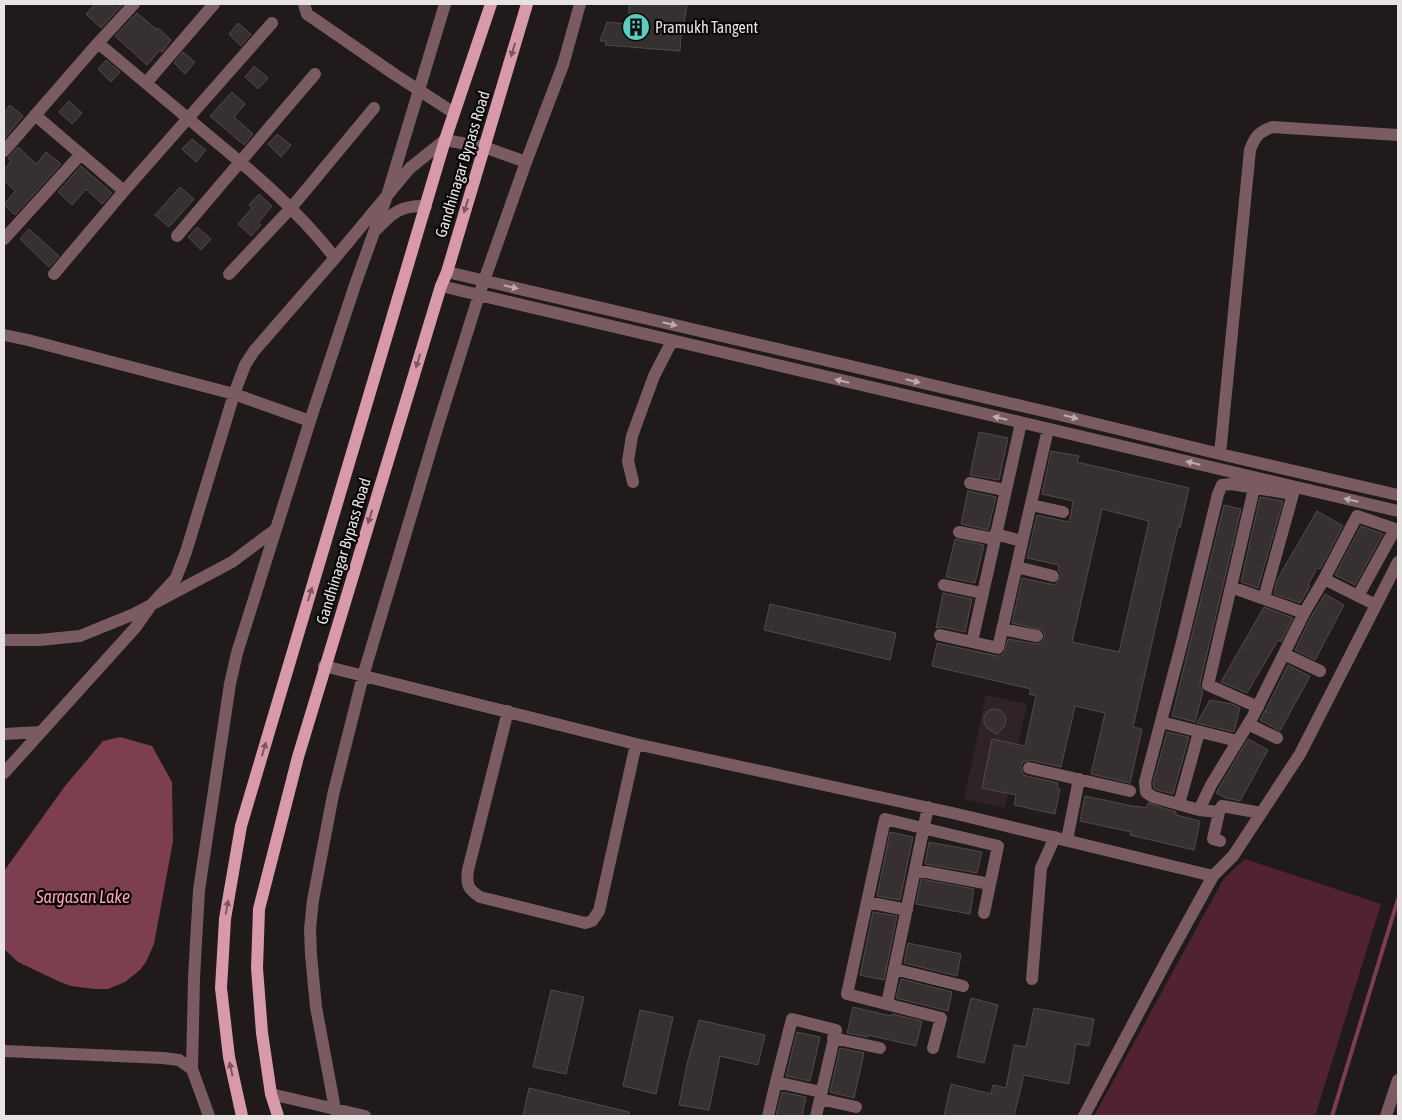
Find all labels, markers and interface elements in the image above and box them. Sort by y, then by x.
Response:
building icon: Pramukh Tangent [621,12,651,42]
place label: Pramukh Tangent [655,18,759,37]
one-way arrow [508,43,516,58]
street label: Gandhinagar Bypass Road [431,89,494,240]
one-way arrow [462,199,470,214]
one-way arrow [504,283,519,291]
one-way arrow [662,320,677,328]
one-way arrow [413,354,421,369]
one-way arrow [834,377,850,385]
one-way arrow [906,377,921,385]
one-way arrow [993,414,1008,422]
one-way arrow [1064,414,1079,422]
one-way arrow [1185,459,1200,467]
street label: Gandhinagar Bypass Road [312,476,375,627]
one-way arrow [1343,496,1358,504]
one-way arrow [366,509,374,524]
one-way arrow [307,586,315,601]
one-way arrow [261,742,269,757]
water label: Sargasan Lake [35,886,130,907]
one-way arrow [223,899,231,915]
one-way arrow [227,1061,235,1076]

